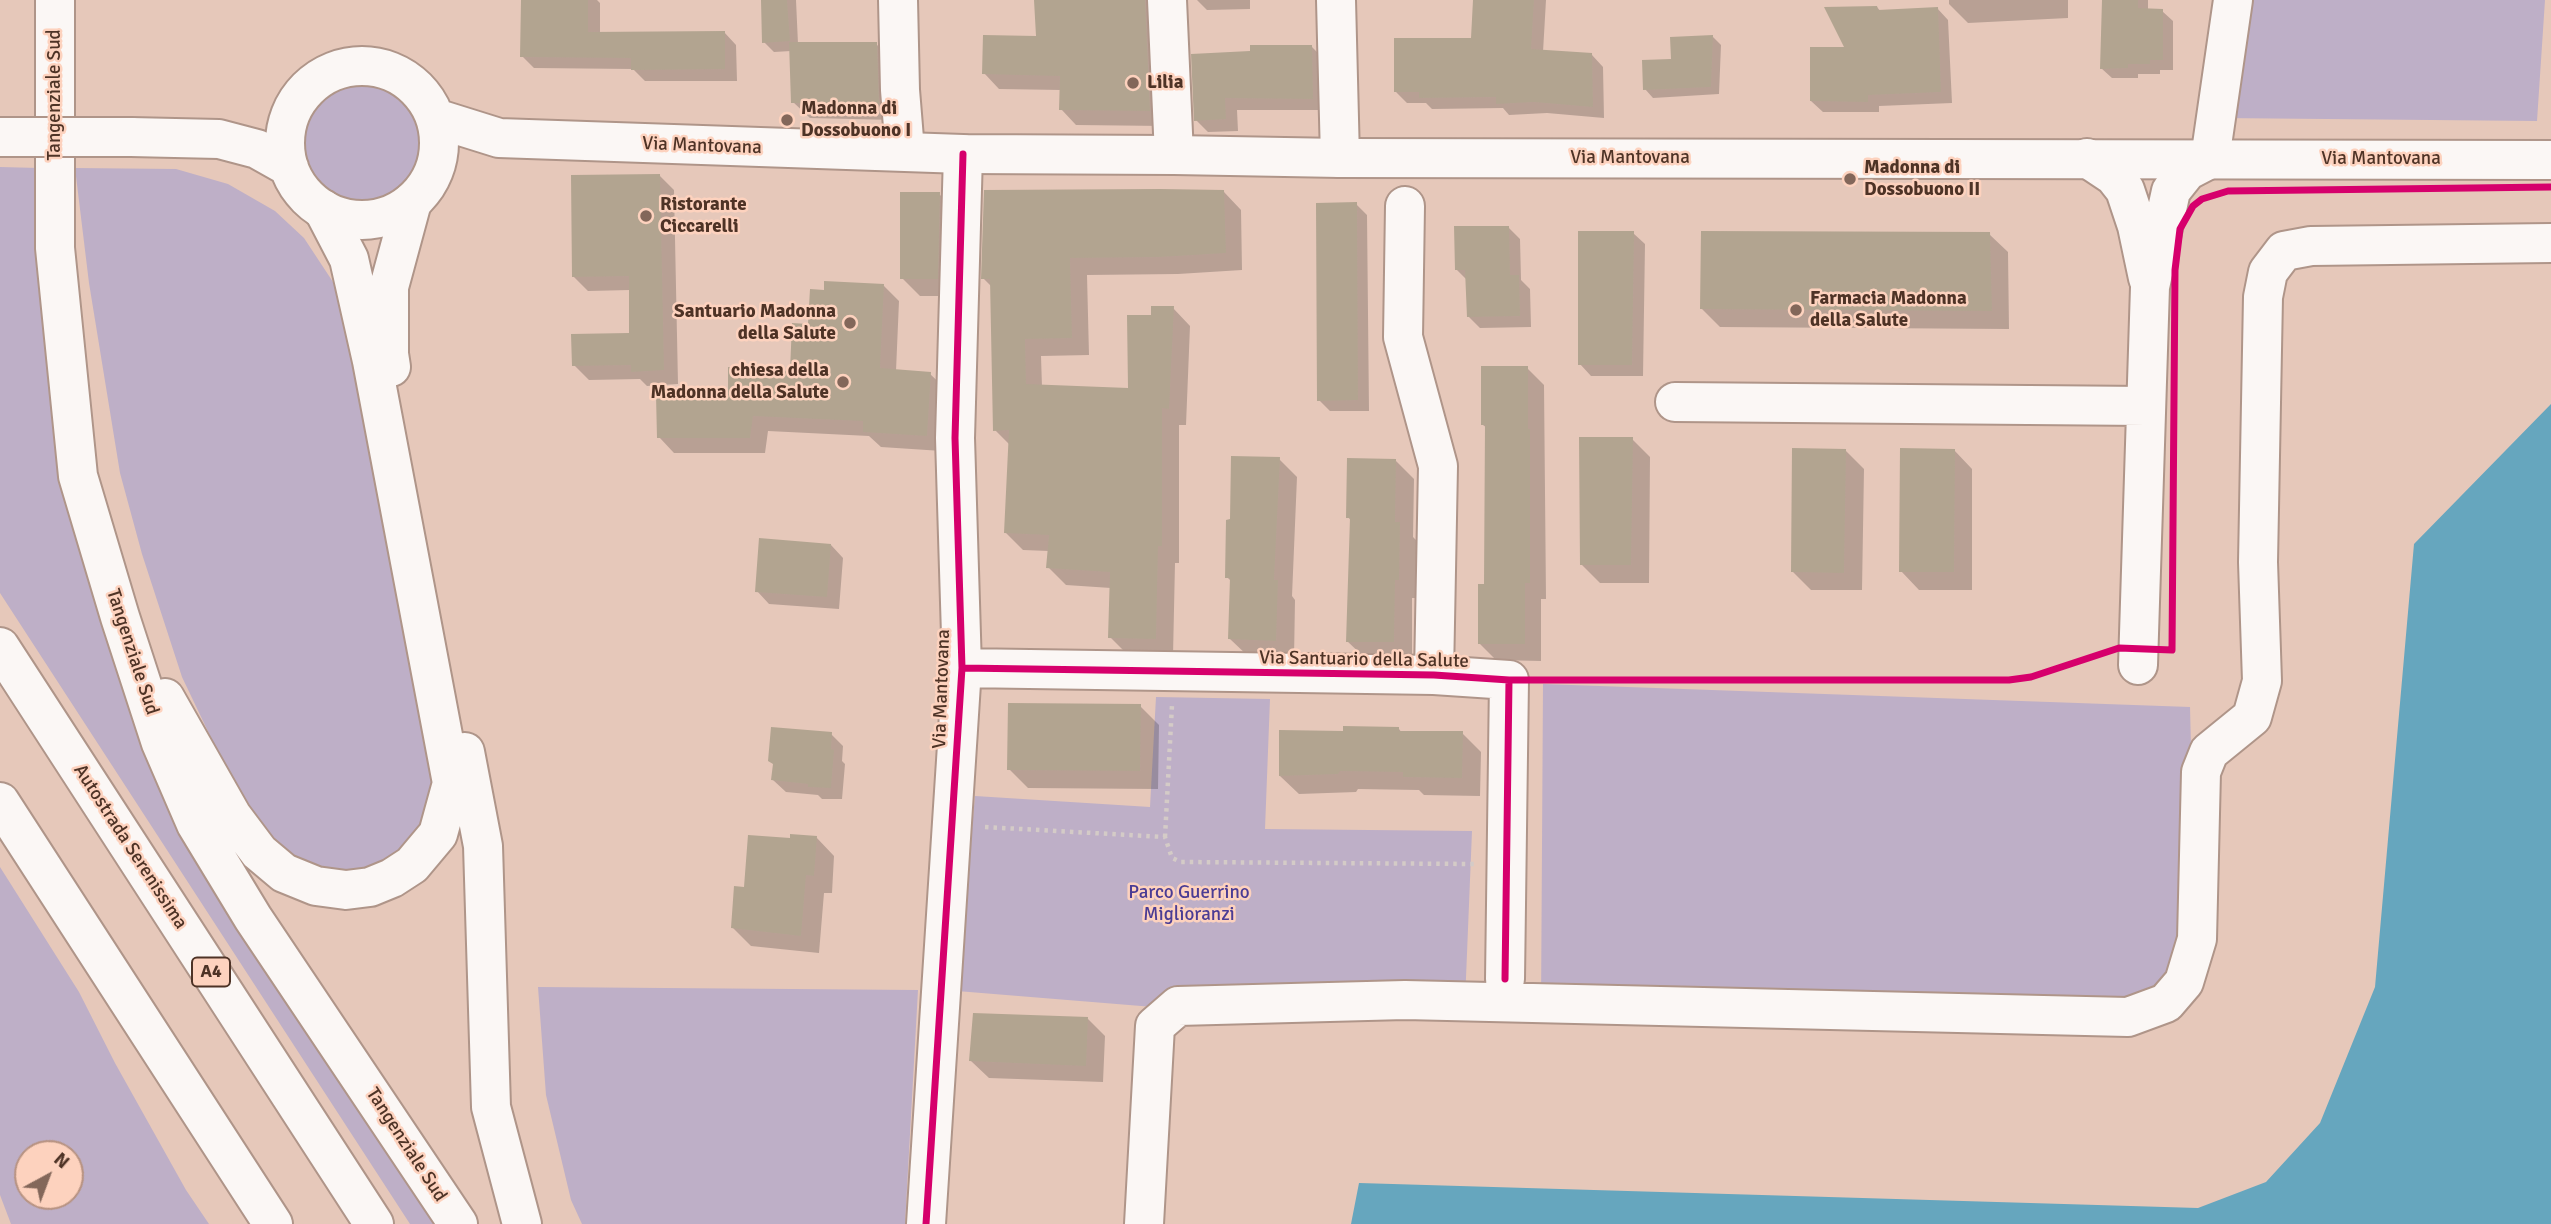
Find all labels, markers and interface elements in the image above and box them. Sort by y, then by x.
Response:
street label: Tangenziale Sud [44,29,66,161]
place label: Lilia [1147,72,1183,94]
marker: Lilia [1125,75,1141,91]
place label: Madonna di Dossobuono I [801,98,911,142]
marker: Madonna di Dossobuono I [779,112,795,128]
street label: Via Mantovana [642,133,762,159]
street label: Via Mantovana [1570,147,1690,169]
street label: Via Mantovana [2321,148,2441,170]
place label: Madonna di Dossobuono II [1864,157,1980,201]
marker: Madonna di Dossobuono II [1842,171,1858,187]
place label: Ristorante Ciccarelli [660,194,747,238]
marker: Ristorante Ciccarelli [638,208,654,224]
place label: Farmacia Madonna della Salute [1810,288,1967,332]
place label: Santuario Madonna della Salute [674,301,836,345]
marker: Farmacia Madonna della Salute [1788,302,1804,318]
marker: Santuario Madonna della Salute [842,315,858,331]
place label: chiesa della Madonna della Salute [650,360,829,404]
marker: chiesa della Madonna della Salute [835,374,851,390]
street label: Tangenziale Sud [101,586,163,718]
street label: Via Mantovana [929,629,955,749]
street label: Via Santuario della Salute [1259,647,1469,673]
street label: Autostrada Serenissima [68,760,192,934]
park label: Parco Guerrino Miglioranzi [1128,882,1250,926]
road number: A4 [192,958,230,987]
street label: Tangenziale Sud [361,1084,451,1206]
north arrow [14,1140,84,1210]
text: N [49,1147,74,1174]

